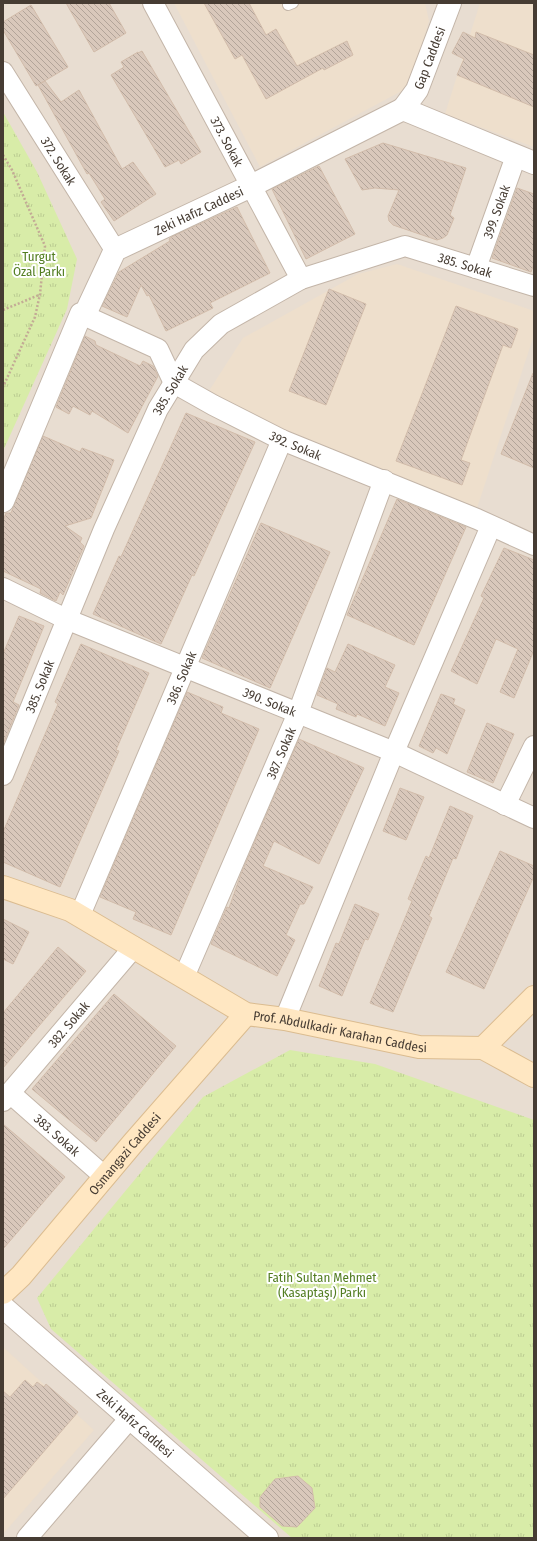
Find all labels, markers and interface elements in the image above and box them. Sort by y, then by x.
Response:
street label: Gap Caddesi [411,24,448,91]
street label: 373. Sokak [208,114,247,170]
street label: 372. Sokak [38,134,80,189]
street label: 399. Sokak [480,182,513,240]
street label: Zeki Hafız Caddesi [152,183,246,238]
park label: Turgut Özal Parkı [13,249,65,279]
street label: 385. Sokak [436,249,495,280]
street label: 385. Sokak [149,361,191,417]
street label: 392. Sokak [267,428,325,463]
street label: 386. Sokak [163,648,199,706]
street label: 385. Sokak [22,657,57,715]
street label: 390. Sokak [241,684,299,719]
street label: 387. Sokak [263,724,299,781]
street label: 382. Sokak [45,997,93,1050]
street label: Prof. Abdulkadir Karahan Caddesi [252,1007,427,1055]
street label: Osmangazi Caddesi [85,1110,164,1198]
street label: 383. Sokak [31,1111,84,1159]
park label: Fatih Sultan Mehmet (Kasaptaşı) Parkı [267,1270,377,1300]
street label: Zeki Hafız Caddesi [94,1385,177,1460]

